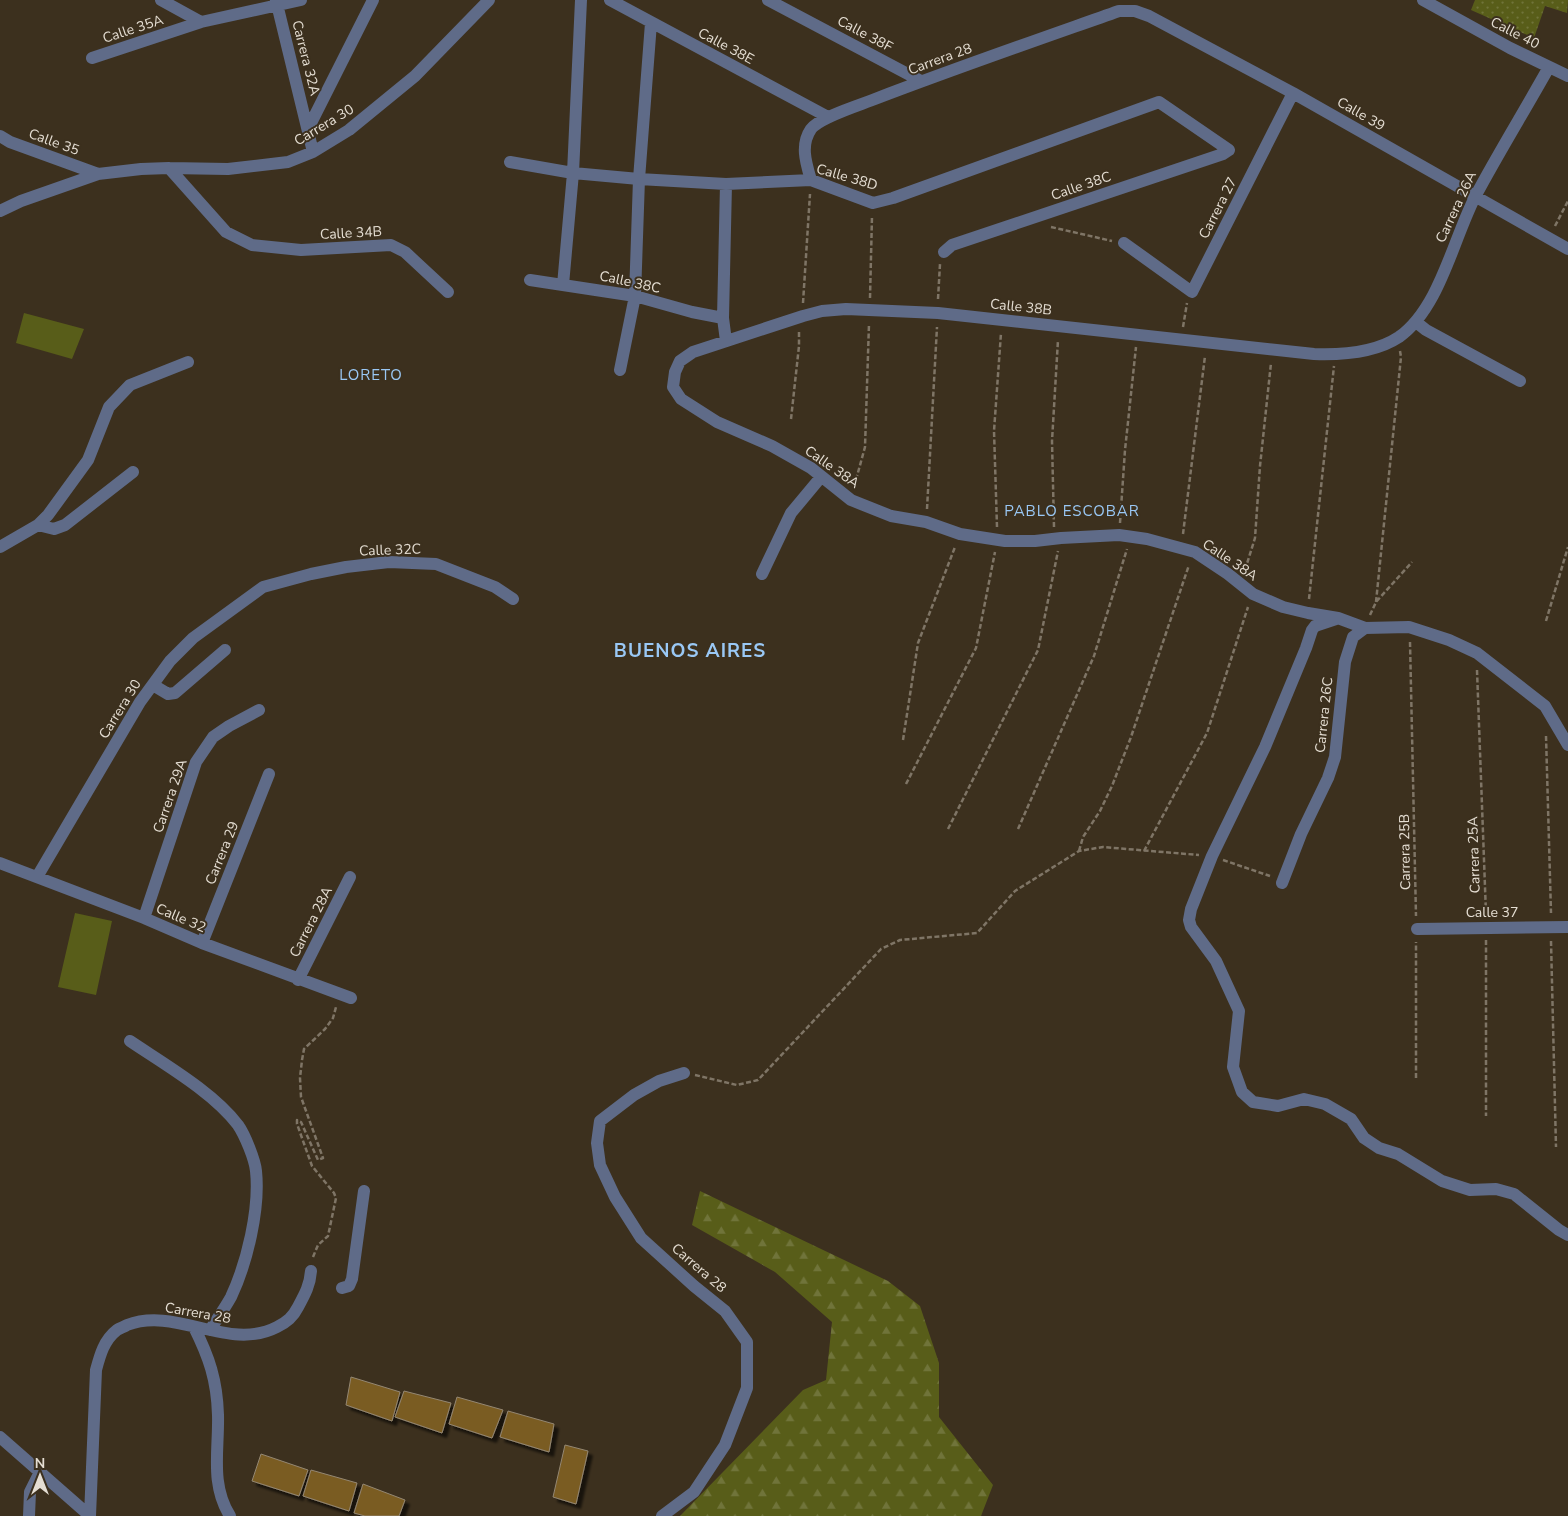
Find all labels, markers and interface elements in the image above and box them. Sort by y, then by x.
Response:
street label: Calle 35A [100,10,166,48]
street label: Calle 38F [834,11,896,57]
street label: Calle 40 [1487,13,1543,53]
street label: Carrera 32A [287,18,325,98]
street label: Calle 38E [695,23,757,69]
street label: Carrera 28 [905,39,975,79]
street label: Calle 39 [1333,93,1389,135]
street label: Carrera 30 [290,100,358,150]
street label: Calle 35 [26,124,82,160]
street label: Calle 38D [814,159,880,195]
street label: Calle 38C [1049,167,1113,205]
street label: Carrera 26A [1431,168,1481,246]
street label: Carrera 27 [1194,174,1242,242]
street label: Calle 34B [319,222,383,244]
street label: Calle 38C [598,266,662,298]
street label: Calle 38B [989,294,1053,320]
district label: LORETO [339,365,403,385]
street label: Calle 38A [801,441,863,493]
district label: PABLO ESCOBAR [1004,501,1140,521]
street label: Calle 38A [1199,535,1261,585]
street label: Calle 32C [359,539,421,561]
district label: BUENOS AIRES [614,638,766,664]
street label: Carrera 30 [94,676,146,742]
street label: Carrera 26C [1311,676,1337,754]
street label: Carrera 29A [148,757,192,835]
street label: Carrera 25B [1395,814,1415,890]
street label: Carrera 25A [1463,816,1485,894]
street label: Carrera 29 [201,818,243,888]
street label: Carrera 28A [285,883,337,961]
street label: Calle 32 [153,899,209,937]
street label: Calle 37 [1466,903,1518,922]
street label: Carrera 28 [668,1239,730,1297]
street label: Carrera 28 [163,1298,233,1328]
north arrow [15,1451,65,1501]
text: N [35,1454,45,1473]

